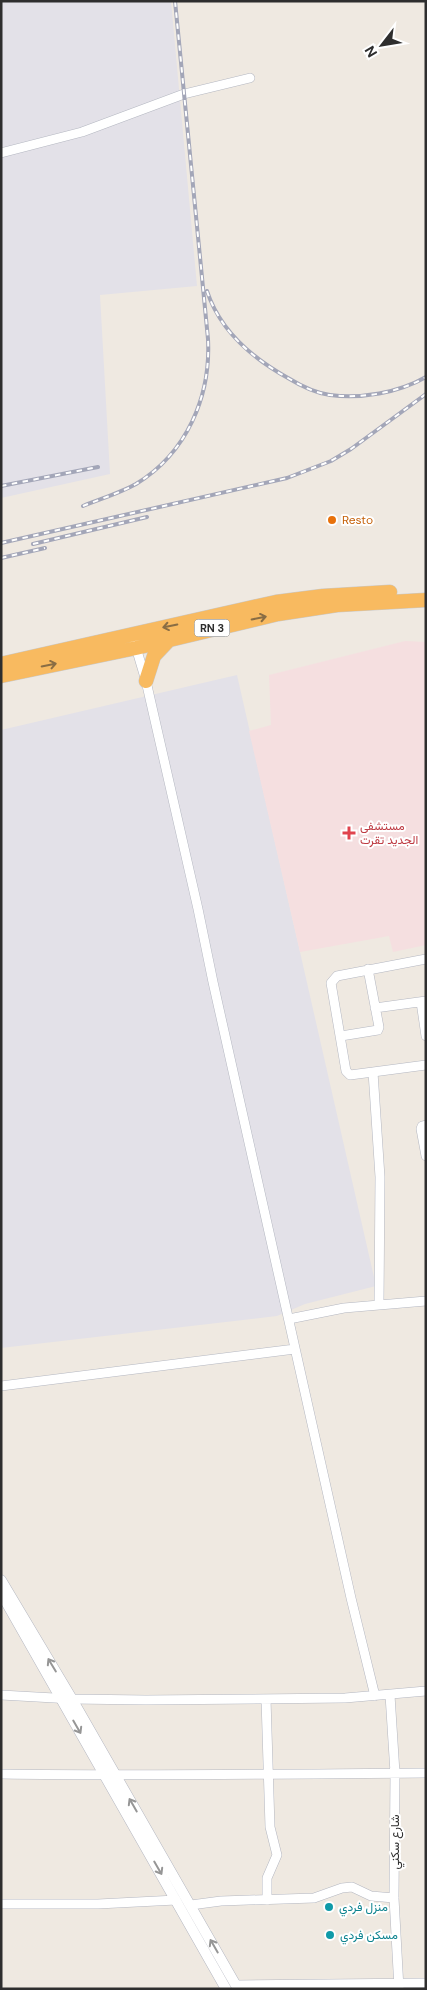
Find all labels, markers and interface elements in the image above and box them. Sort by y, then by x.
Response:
north arrow [357,20,407,70]
text: N [361,43,381,61]
place label: Resto [342,512,373,528]
marker: Resto [326,514,338,526]
one-way arrow [250,613,266,622]
road number: RN 3 [194,620,230,636]
one-way arrow [163,622,179,631]
one-way arrow [41,660,57,670]
place label: مستشفى الجديد تقرت [360,818,418,848]
marker: مستشفى الجديد تقرت [342,826,356,840]
one-way arrow [46,1658,56,1672]
one-way arrow [73,1720,83,1734]
one-way arrow [128,1799,138,1813]
street label: شارع سكني [387,1815,405,1869]
one-way arrow [154,1861,164,1875]
place label: منزل فردي [339,1899,388,1917]
marker: منزل فردي [323,1901,335,1913]
place label: مسكن فردي [340,1927,398,1945]
marker: مسكن فردي [324,1929,336,1941]
one-way arrow [209,1939,219,1954]

